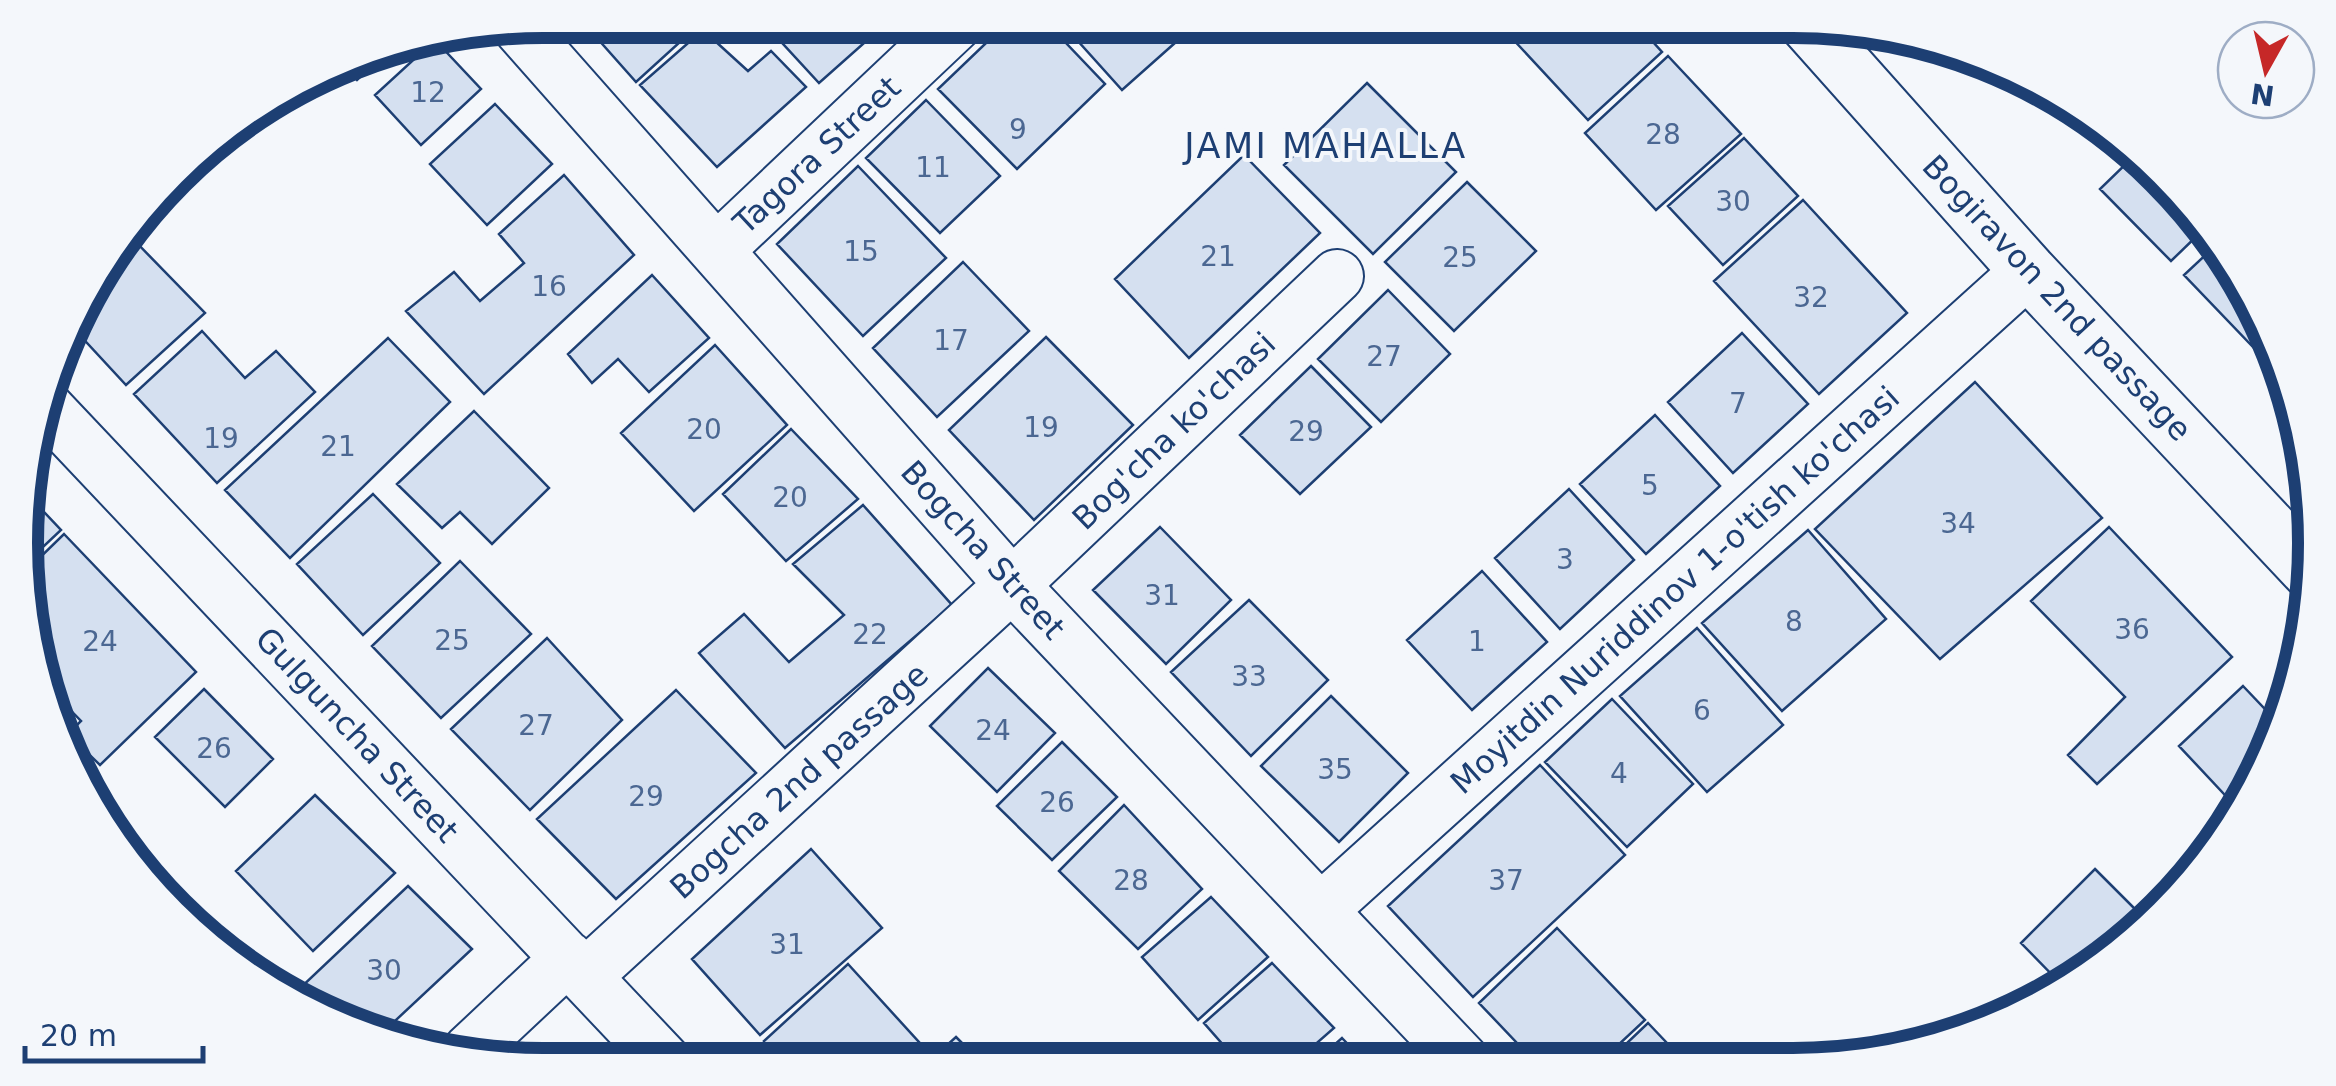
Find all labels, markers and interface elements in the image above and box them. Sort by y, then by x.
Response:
north arrow [2216,20,2316,120]
street label: Tagora Street [725,68,908,243]
house number: 12 [410,76,446,109]
text: N [2249,76,2276,112]
house number: 9 [1009,113,1027,146]
house number: 28 [1645,118,1681,151]
district label: JAMI MAHALLA [1182,126,1468,166]
street label: Bogiravon 2nd passage [1915,147,2199,449]
house number: 11 [915,151,951,184]
house number: 30 [1715,185,1751,218]
house number: 15 [843,235,879,268]
house number: 21 [1200,240,1236,273]
house number: 25 [1442,241,1478,274]
house number: 16 [531,270,567,303]
house number: 32 [1793,281,1829,314]
house number: 17 [933,324,969,357]
street label: Bog'cha ko'chasi [1065,325,1283,537]
house number: 27 [1366,340,1402,373]
street label: Moyitdin Nuriddinov 1-o'tish ko'chasi [1443,378,1907,802]
house number: 7 [1729,387,1747,420]
house number: 19 [1023,411,1059,444]
house number: 20 [686,413,722,446]
house number: 29 [1288,415,1324,448]
house number: 19 [203,422,239,455]
house number: 21 [320,430,356,463]
street label: Bogcha Street [893,453,1073,647]
house number: 5 [1641,469,1659,502]
house number: 20 [772,481,808,514]
house number: 34 [1940,507,1976,540]
house number: 3 [1556,543,1574,576]
house number: 31 [1144,579,1180,612]
house number: 8 [1785,605,1803,638]
house number: 36 [2114,613,2150,646]
house number: 22 [852,618,888,651]
street label: Gulguncha Street [248,620,466,850]
house number: 25 [434,624,470,657]
house number: 1 [1468,624,1486,658]
house number: 24 [82,625,118,658]
street label: Bogcha 2nd passage [662,655,936,907]
house number: 33 [1231,660,1267,693]
house number: 6 [1693,694,1711,727]
house number: 27 [518,709,554,742]
house number: 24 [975,714,1011,747]
house number: 26 [196,732,232,765]
house number: 35 [1317,753,1353,786]
house number: 4 [1610,757,1628,790]
house number: 29 [628,780,664,813]
house number: 26 [1039,786,1075,819]
house number: 28 [1113,864,1149,897]
house number: 37 [1488,864,1524,897]
house number: 31 [769,928,805,961]
house number: 30 [366,954,402,987]
scale bar [25,1001,202,1063]
text: 20 m [40,1018,117,1053]

